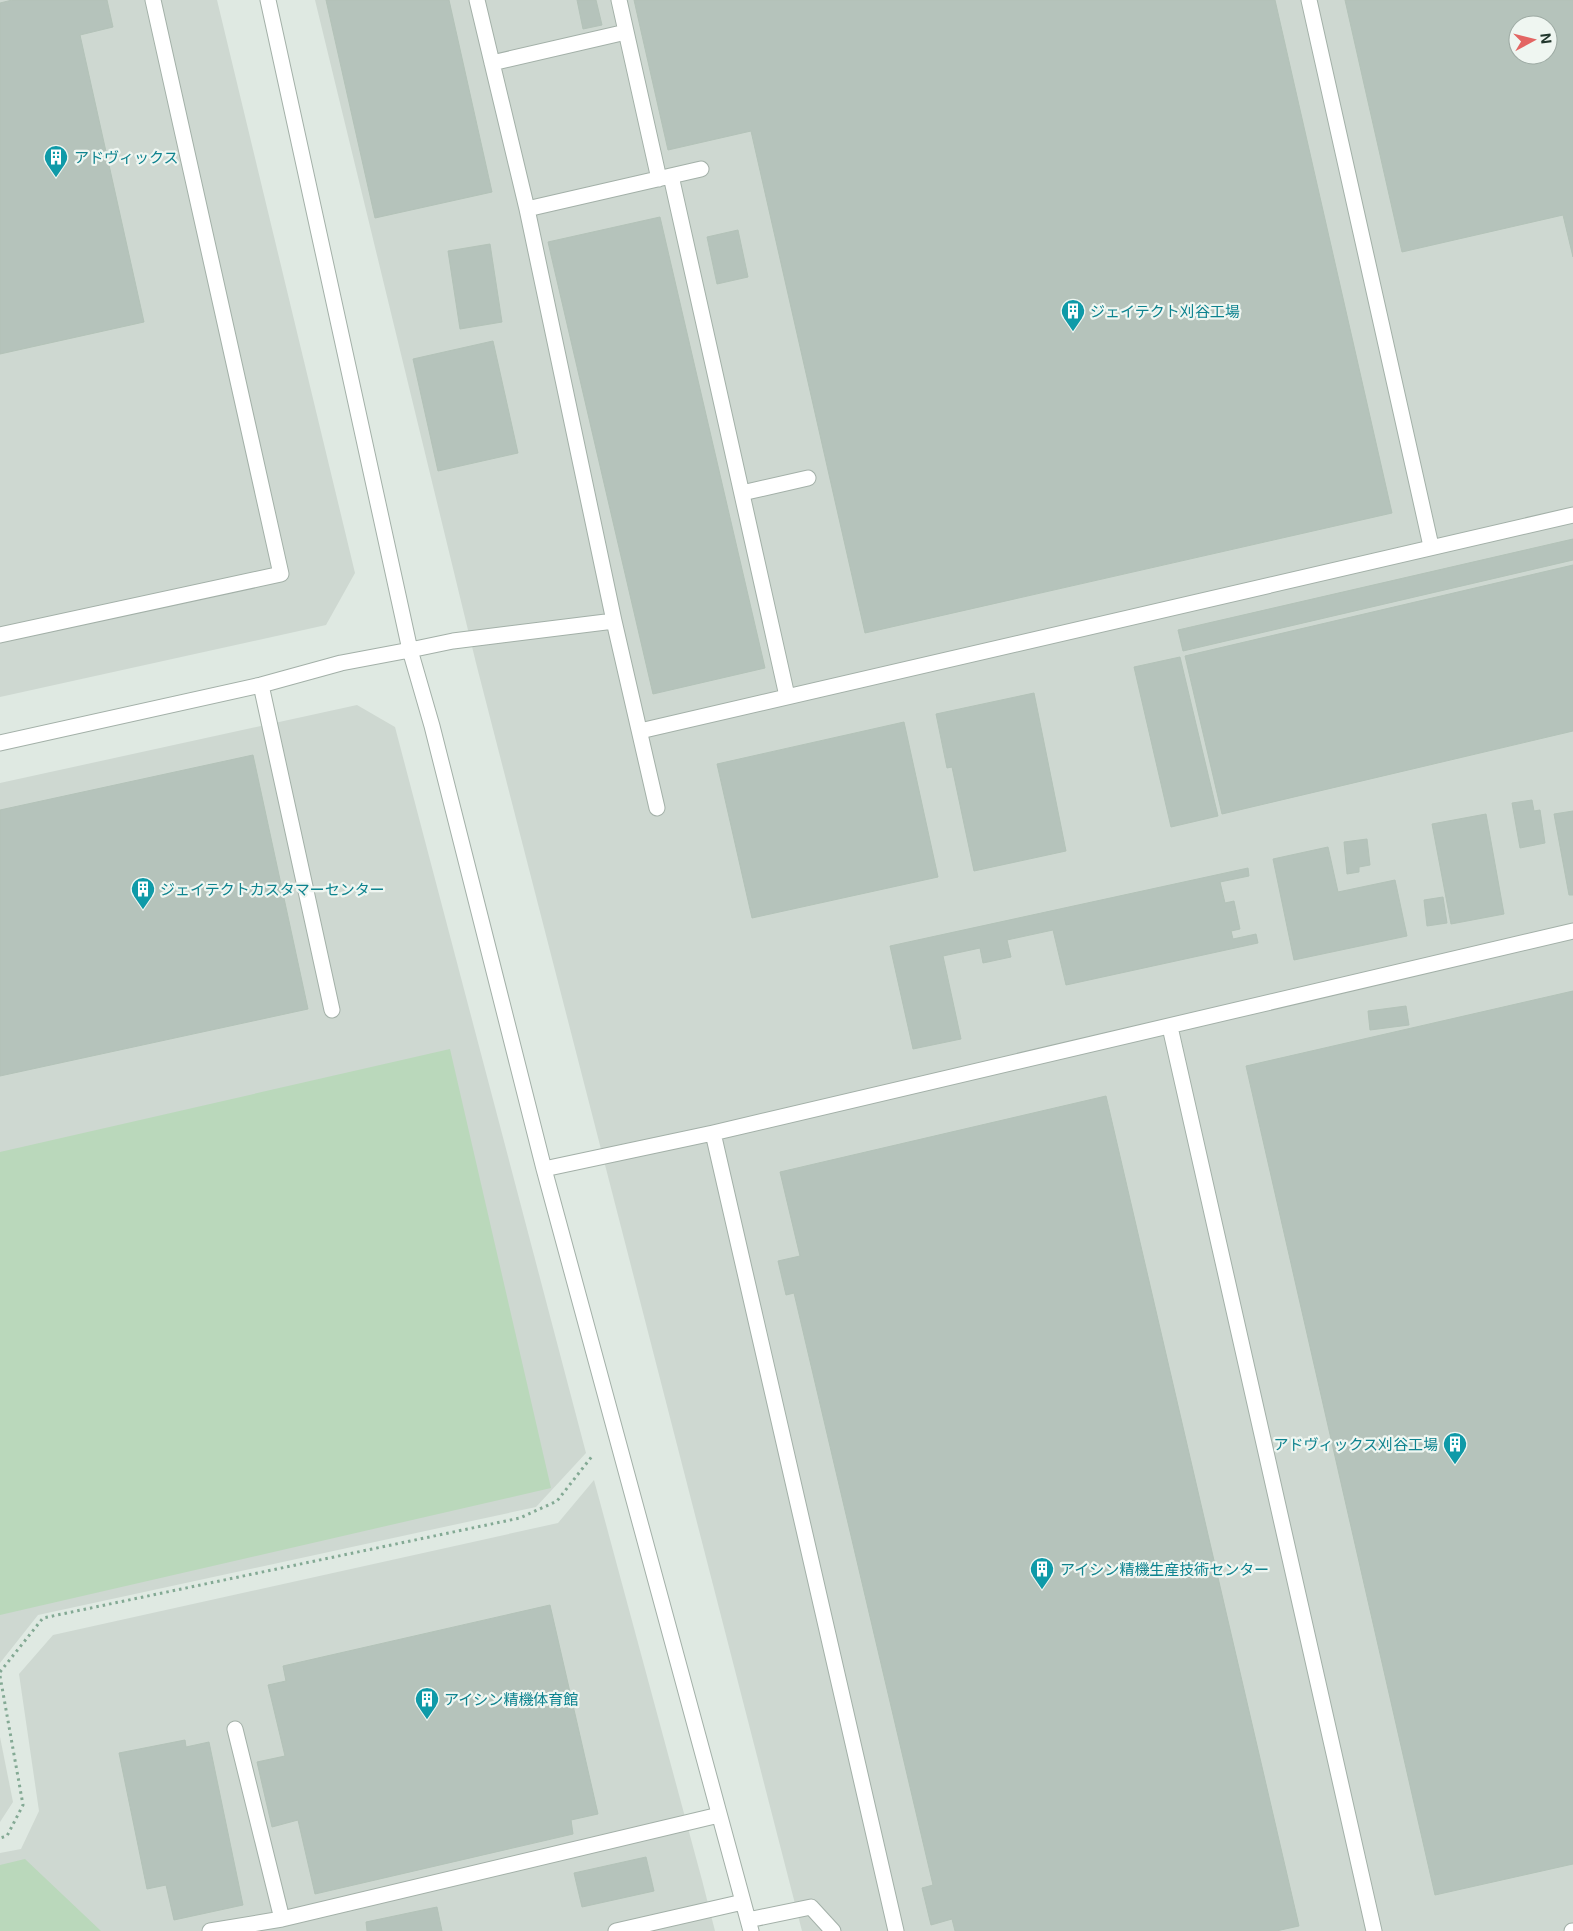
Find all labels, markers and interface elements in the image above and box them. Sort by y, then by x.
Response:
north arrow [1508,15,1558,65]
text: N [1537,32,1555,45]
building icon: アドヴィックス [43,144,69,178]
place label: アドヴィックス [74,148,179,167]
building icon: ジェイテクト刈谷工場 [1060,298,1086,332]
place label: ジェイテクト刈谷工場 [1090,302,1240,321]
building icon: ジェイテクトカスタマーセンター [130,876,156,910]
place label: ジェイテクトカスタマーセンター [160,880,385,899]
building icon: アドヴィックス刈谷工場 [1442,1431,1468,1465]
place label: アドヴィックス刈谷工場 [1273,1435,1438,1454]
building icon: アイシン精機生産技術センター [1029,1556,1055,1590]
place label: アイシン精機生産技術センター [1060,1560,1269,1579]
building icon: アイシン精機体育館 [414,1686,440,1720]
place label: アイシン精機体育館 [444,1690,578,1709]

